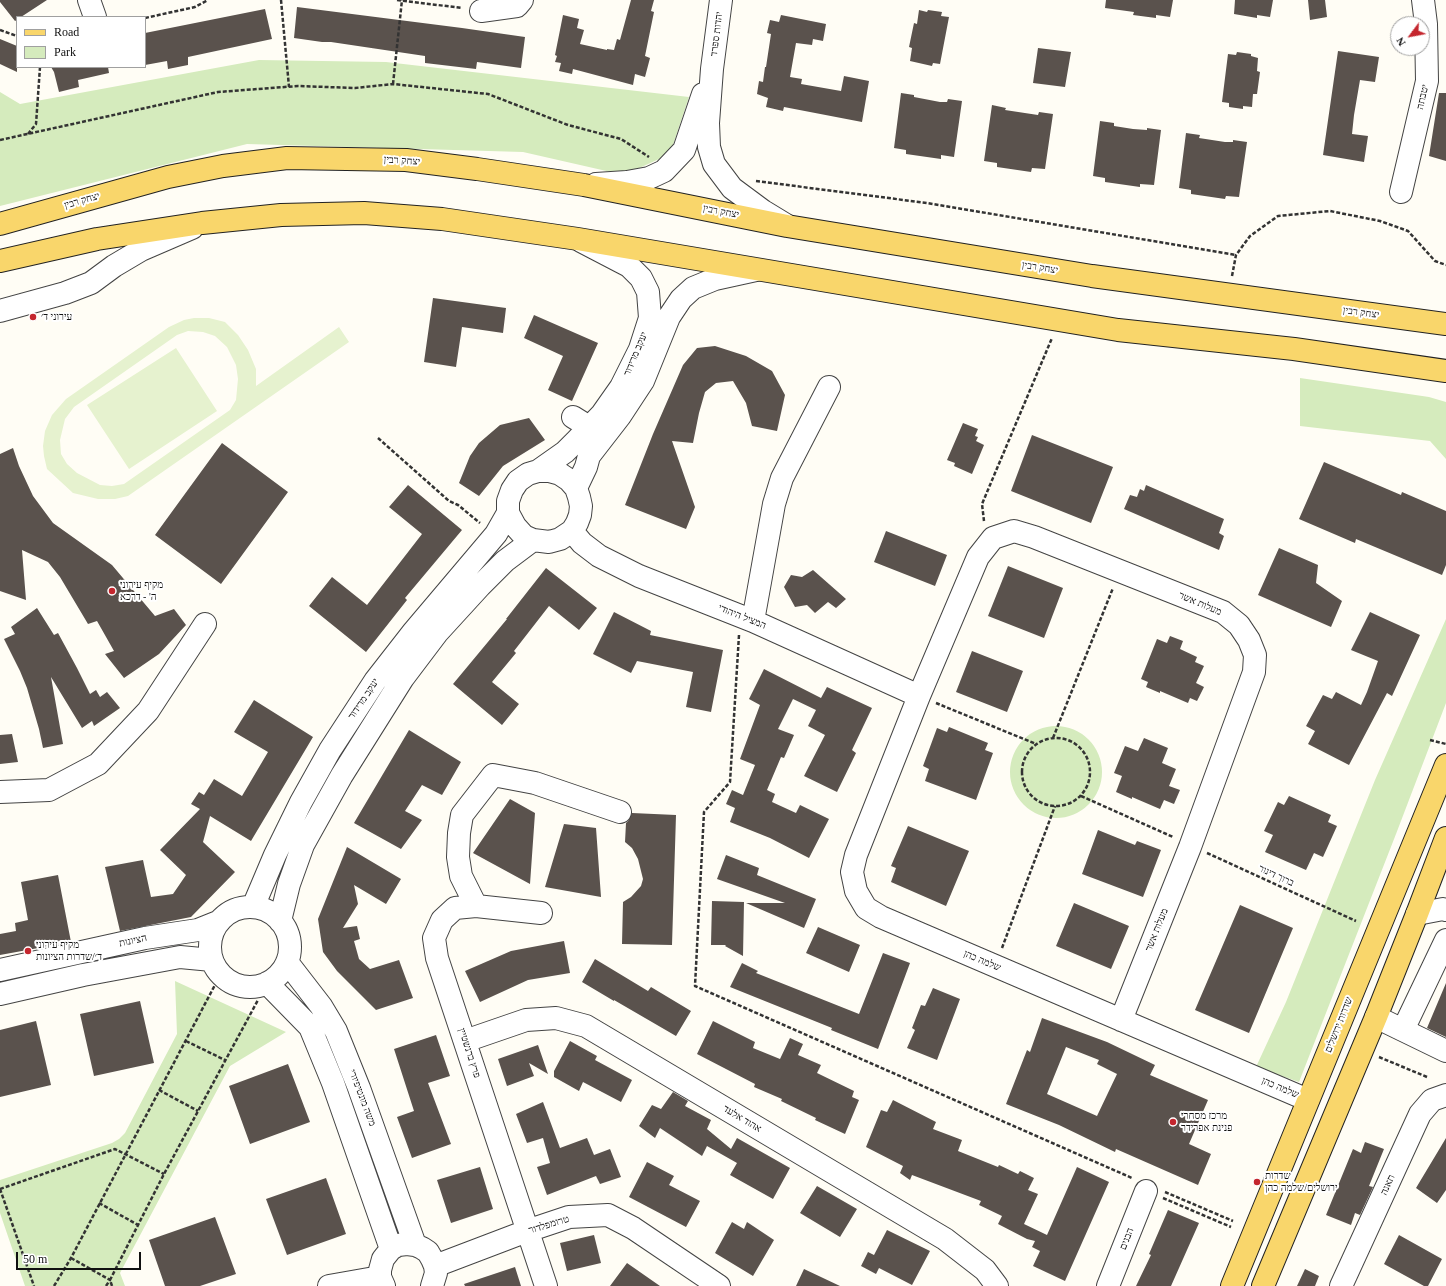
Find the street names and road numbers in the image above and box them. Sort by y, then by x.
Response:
street label: יהדות ספרד [708,11,726,57]
street label: יטבתה [1414,83,1432,111]
street label: יצחק רבין [383,154,421,168]
street label: יצחק רבין [63,190,101,212]
street label: יצחק רבין [702,203,740,221]
street label: יצחק רבין [1021,259,1059,277]
street label: יצחק רבין [1342,305,1380,321]
street label: יעקב מרידור [621,330,651,378]
street label: מעלות אשר [1177,590,1223,618]
street label: המציל היהודי [716,602,768,632]
street label: יעקב מרידור [346,676,382,722]
street label: ברוך דינור [1256,863,1296,889]
street label: מעלות אשר [1143,907,1171,953]
street label: הציונות [118,932,148,950]
street label: שלמה כהן [962,948,1002,974]
street label: שדרות ירושלים [1322,996,1356,1054]
street label: פרץ ברנשטיין [455,1027,483,1079]
street label: משה מונטיפיורי [346,1068,378,1128]
street label: שלמה כהן [1260,1075,1300,1101]
street label: אהוד אלעד [721,1103,763,1135]
street label: תאנה [1378,1173,1398,1197]
street label: טרומפלדור [527,1213,571,1237]
street label: הבנים [1117,1226,1137,1252]

